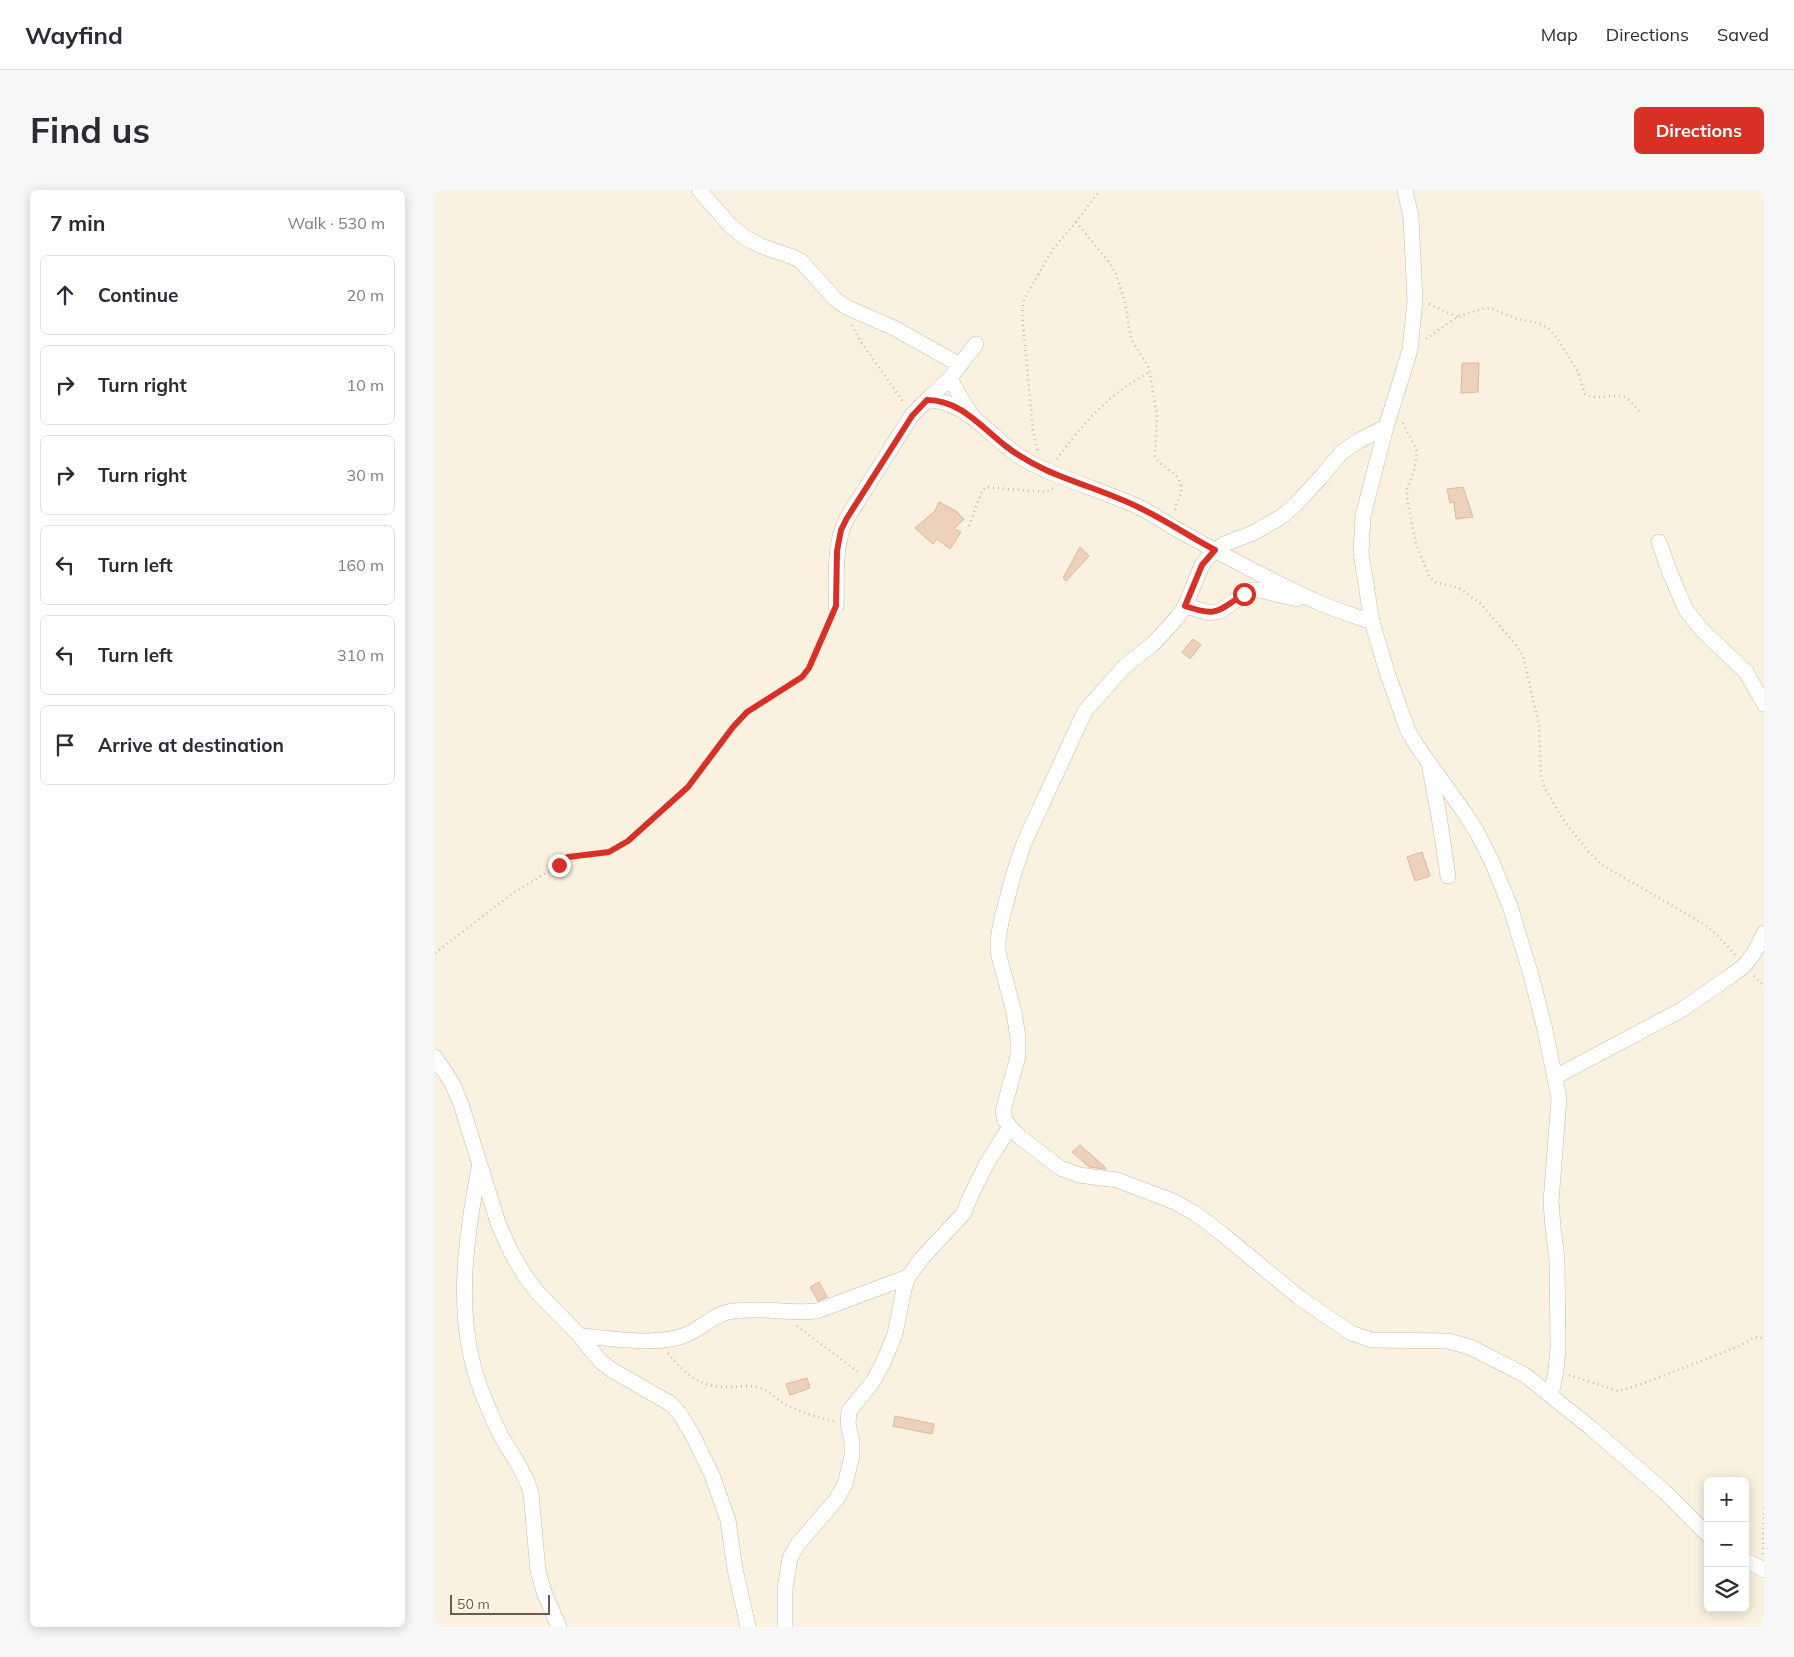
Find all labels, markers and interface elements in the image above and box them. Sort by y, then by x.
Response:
text: Wayfind [25,20,123,50]
text: Map [1541,23,1578,46]
text: Directions [1606,23,1689,46]
text: Saved [1717,23,1769,46]
button: Directions [1634,107,1764,154]
text: Find us [30,108,150,152]
text: 7 min [50,210,105,236]
text: Walk · 530 m [287,213,385,233]
icon: ahead [51,281,79,309]
text: Continue [98,283,178,307]
text: 20 m [347,285,384,305]
icon: right [51,371,79,399]
text: Turn right [98,373,187,397]
text: 10 m [347,375,384,395]
icon: right [51,461,79,489]
text: Turn right [98,463,187,487]
text: 30 m [347,465,384,485]
icon: left [51,551,79,579]
text: Turn left [98,553,173,577]
text: 160 m [337,555,384,575]
route start [1233,583,1256,606]
icon: left [51,641,79,669]
text: Turn left [98,643,173,667]
text: 310 m [337,645,384,665]
icon: arrive [51,731,79,759]
text: Arrive at destination [98,733,284,757]
route end [548,854,571,877]
map controls [1704,1477,1749,1612]
button: + [1704,1477,1749,1522]
button: − [1704,1522,1749,1567]
button: layers [1704,1567,1749,1612]
scale bar [450,1592,550,1615]
text: 50 m [457,1595,490,1613]

